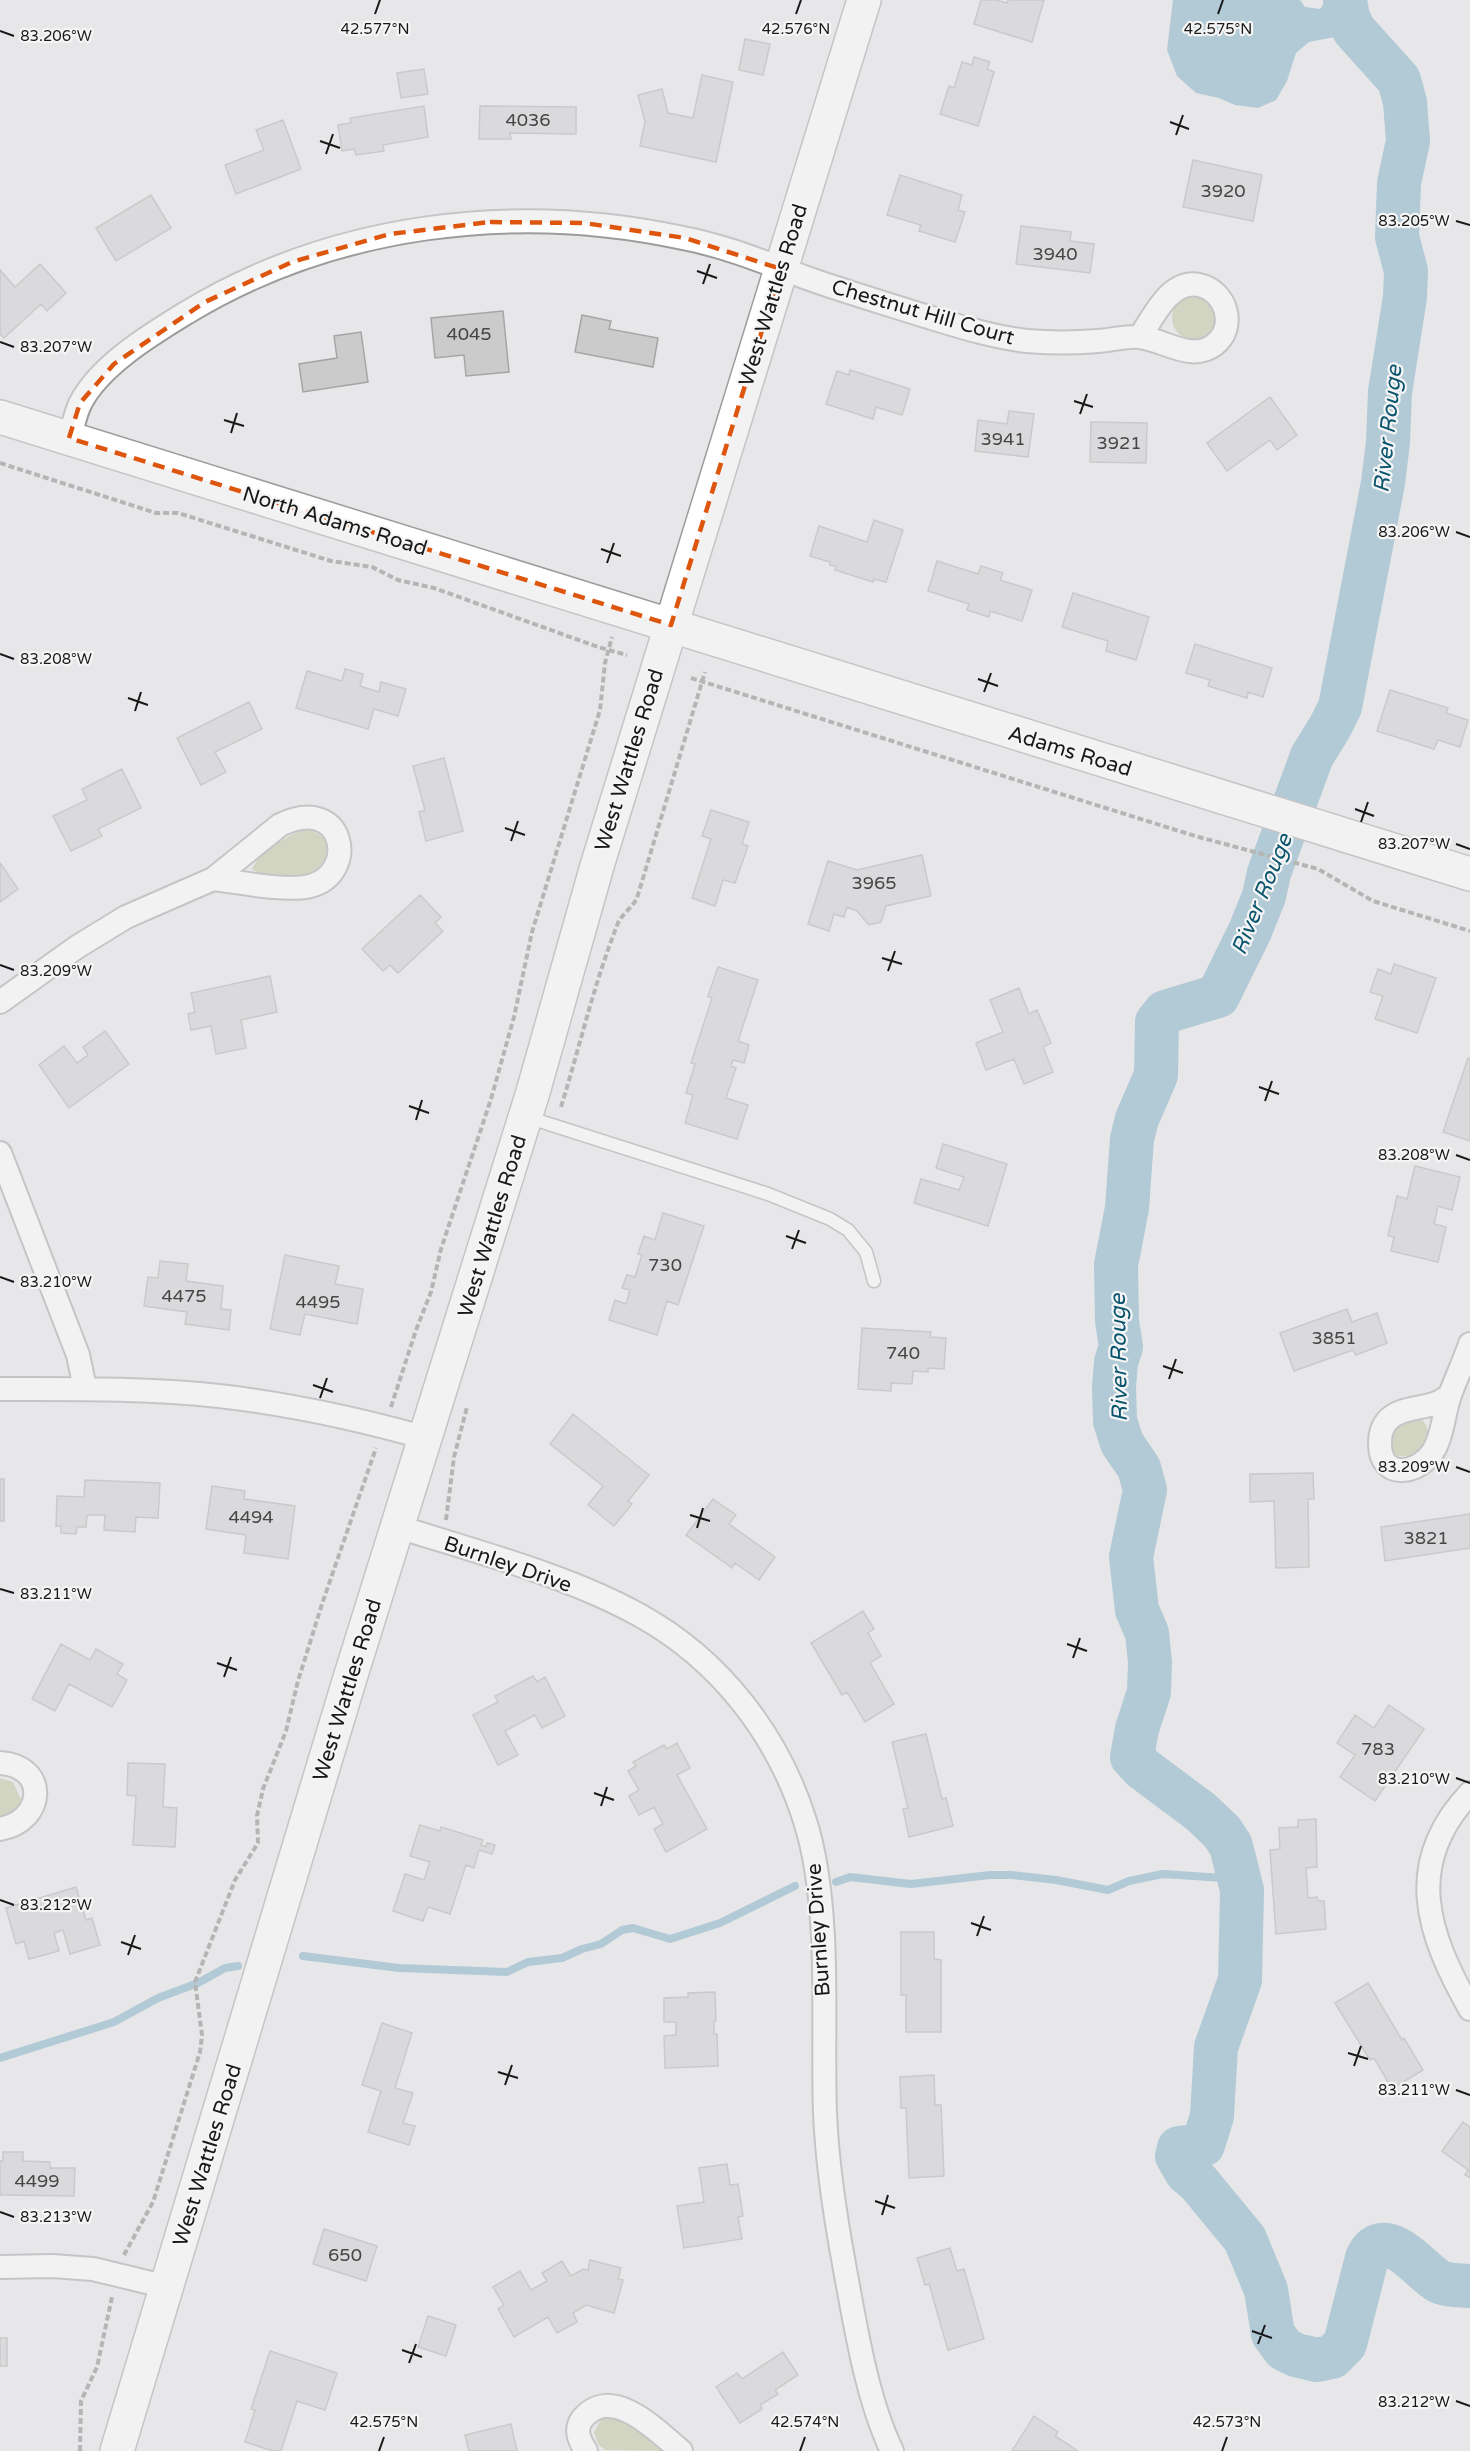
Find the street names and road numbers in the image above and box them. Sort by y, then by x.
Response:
street label: West Wattles Road [734,201,813,389]
street label: Chestnut Hill Court [829,274,1017,351]
street label: North Adams Road [240,481,430,561]
street label: West Wattles Road [590,666,669,854]
street label: Adams Road [1005,721,1135,782]
street label: West Wattles Road [453,1132,532,1320]
street label: Burnley Drive [441,1531,575,1598]
street label: West Wattles Road [308,1596,387,1784]
street label: Burnley Drive [801,1862,836,1997]
street label: West Wattles Road [168,2061,247,2249]

